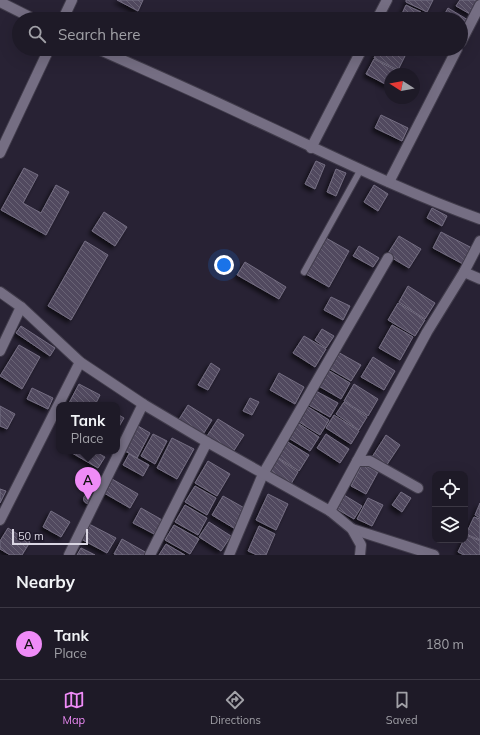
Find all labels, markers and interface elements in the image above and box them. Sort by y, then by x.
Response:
search box [12,12,468,56]
icon: search [26,23,48,45]
text: Search here [58,25,140,44]
north arrow [384,68,420,104]
your location [214,255,234,275]
popup [56,402,120,454]
text: Tank [71,411,105,430]
text: Place [71,430,103,446]
pin: A [75,467,101,500]
map controls [432,471,468,543]
button: locate [432,471,468,507]
button: layers [432,507,468,543]
scale bar [12,527,88,546]
text: 50 m [18,529,44,543]
text: Nearby [16,571,75,592]
text: Tank [54,626,89,645]
text: A [24,636,34,652]
text: 180 m [426,636,464,652]
text: Place [54,645,87,661]
tab: Map [62,689,85,727]
tab: Directions [210,689,261,727]
tab: Saved [386,689,418,727]

